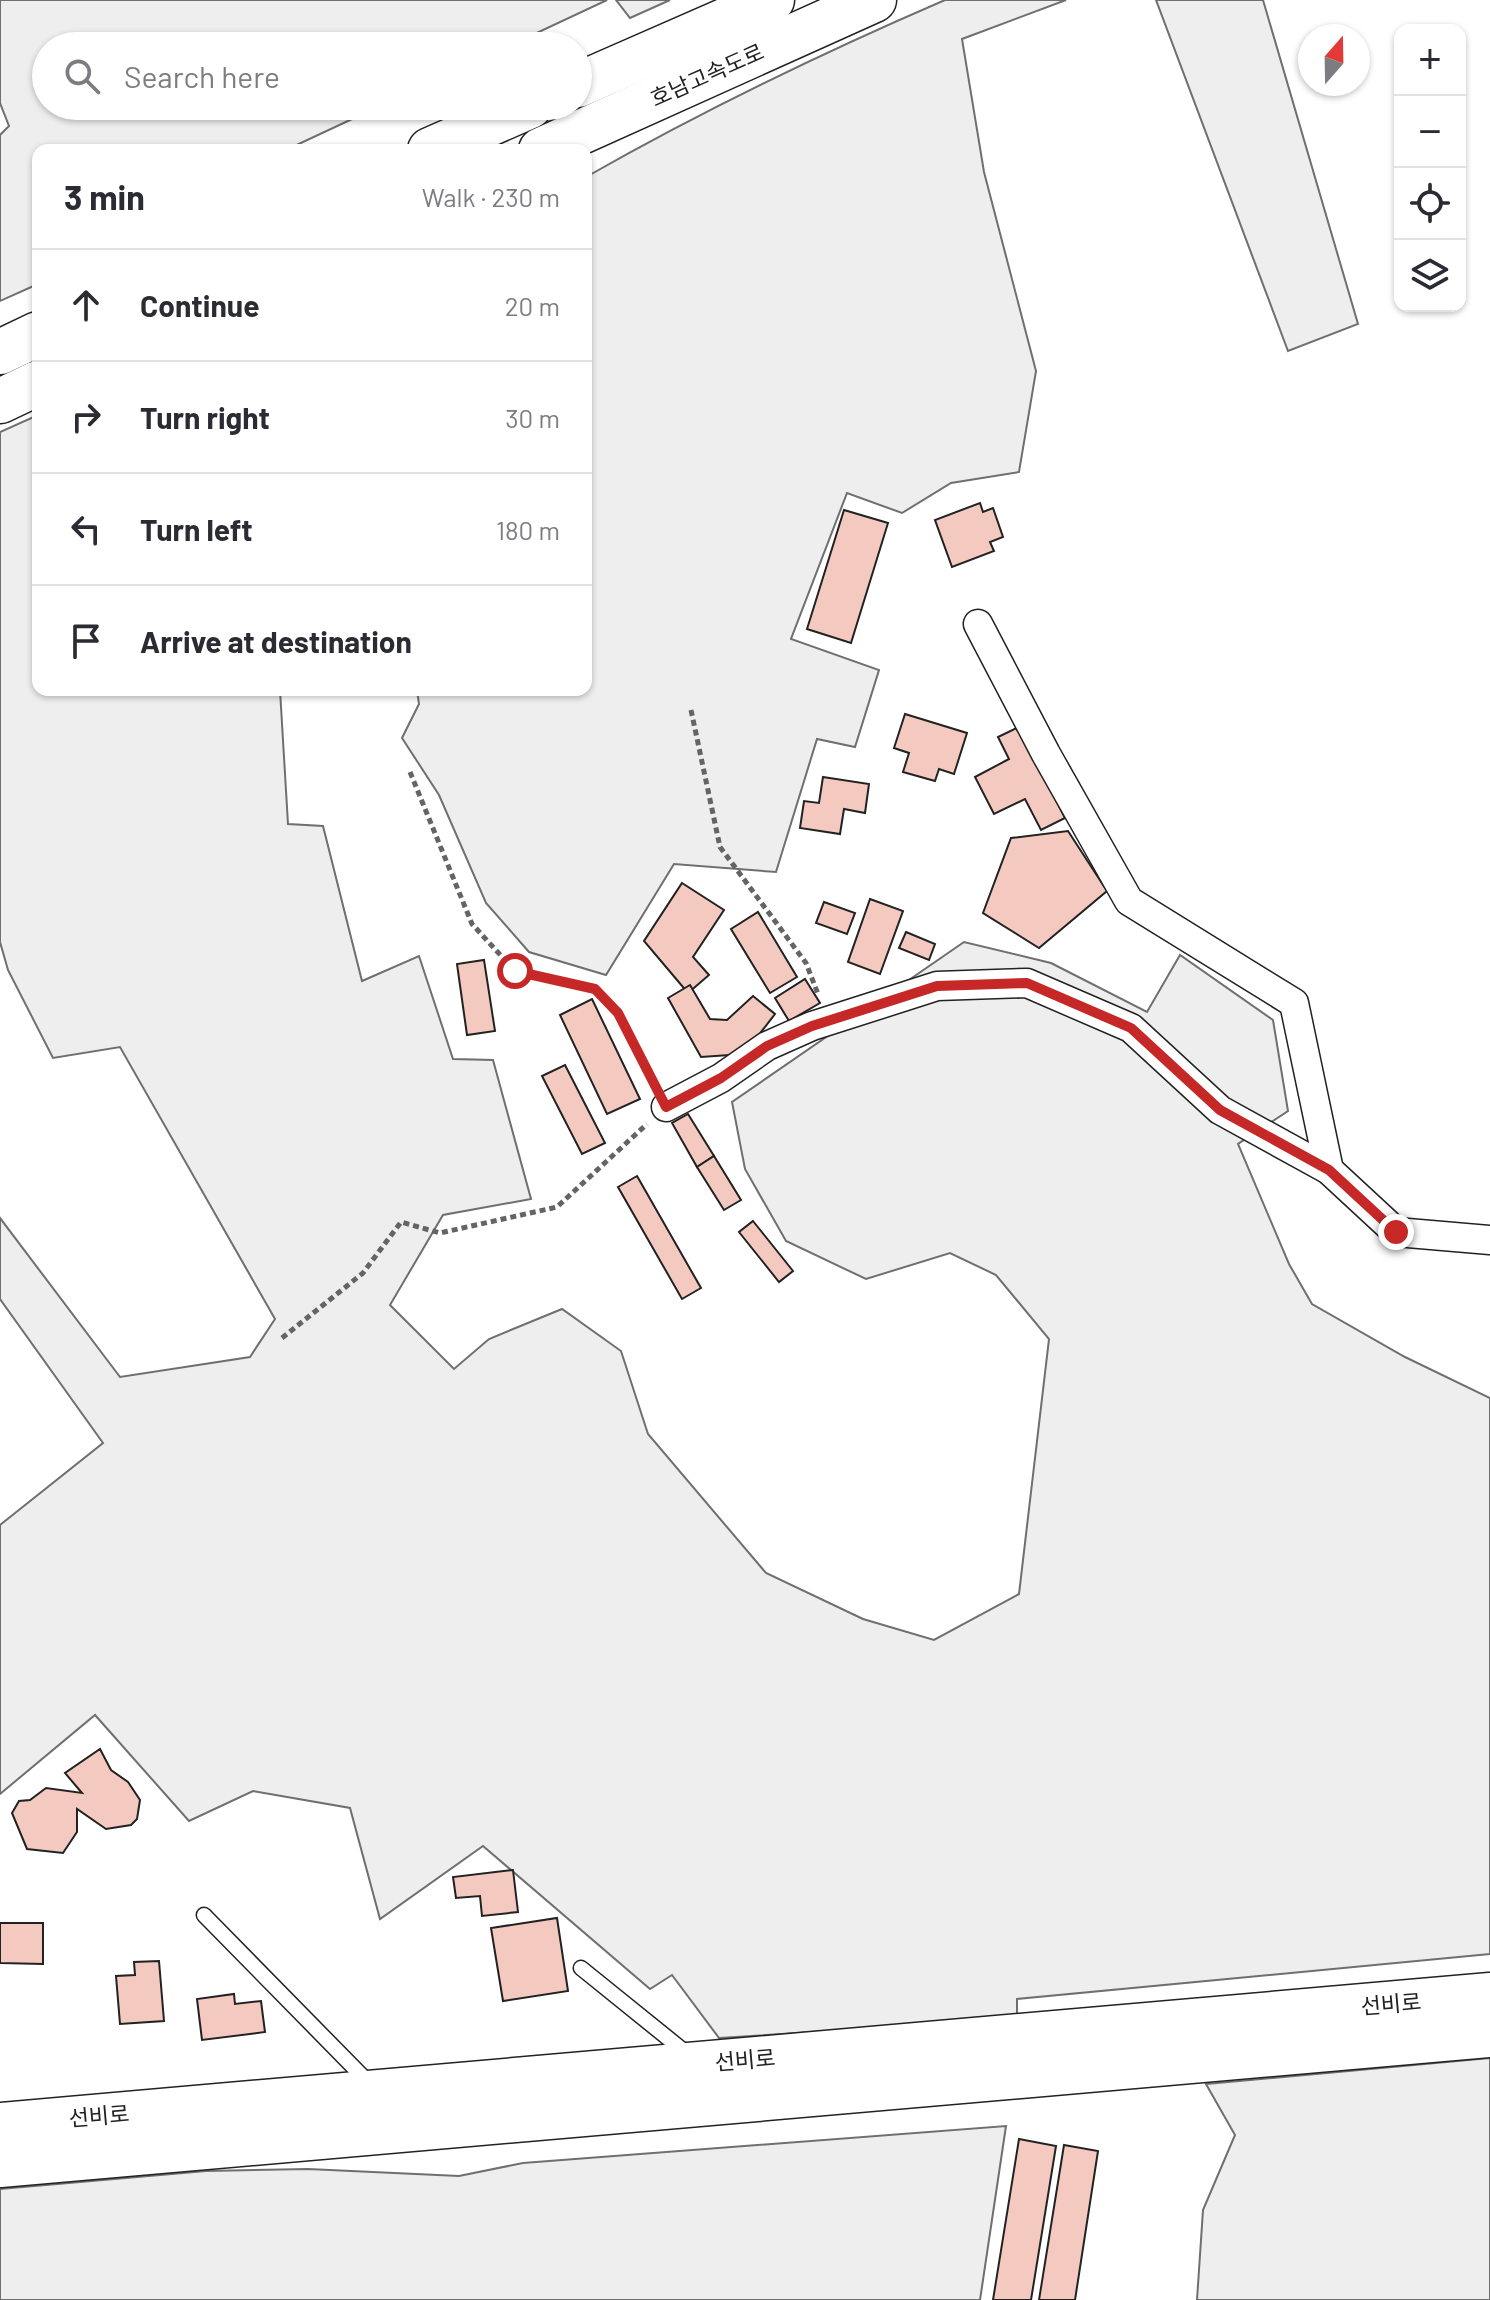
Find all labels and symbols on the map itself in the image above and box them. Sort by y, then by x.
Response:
north arrow [1298,24,1370,96]
street label: 호남고속도로 [646,38,767,111]
route start [497,953,533,989]
route end [1378,1214,1414,1250]
street label: 선비로 [1360,1987,1422,2019]
street label: 선비로 [714,2043,776,2075]
street label: 선비로 [68,2099,130,2131]

